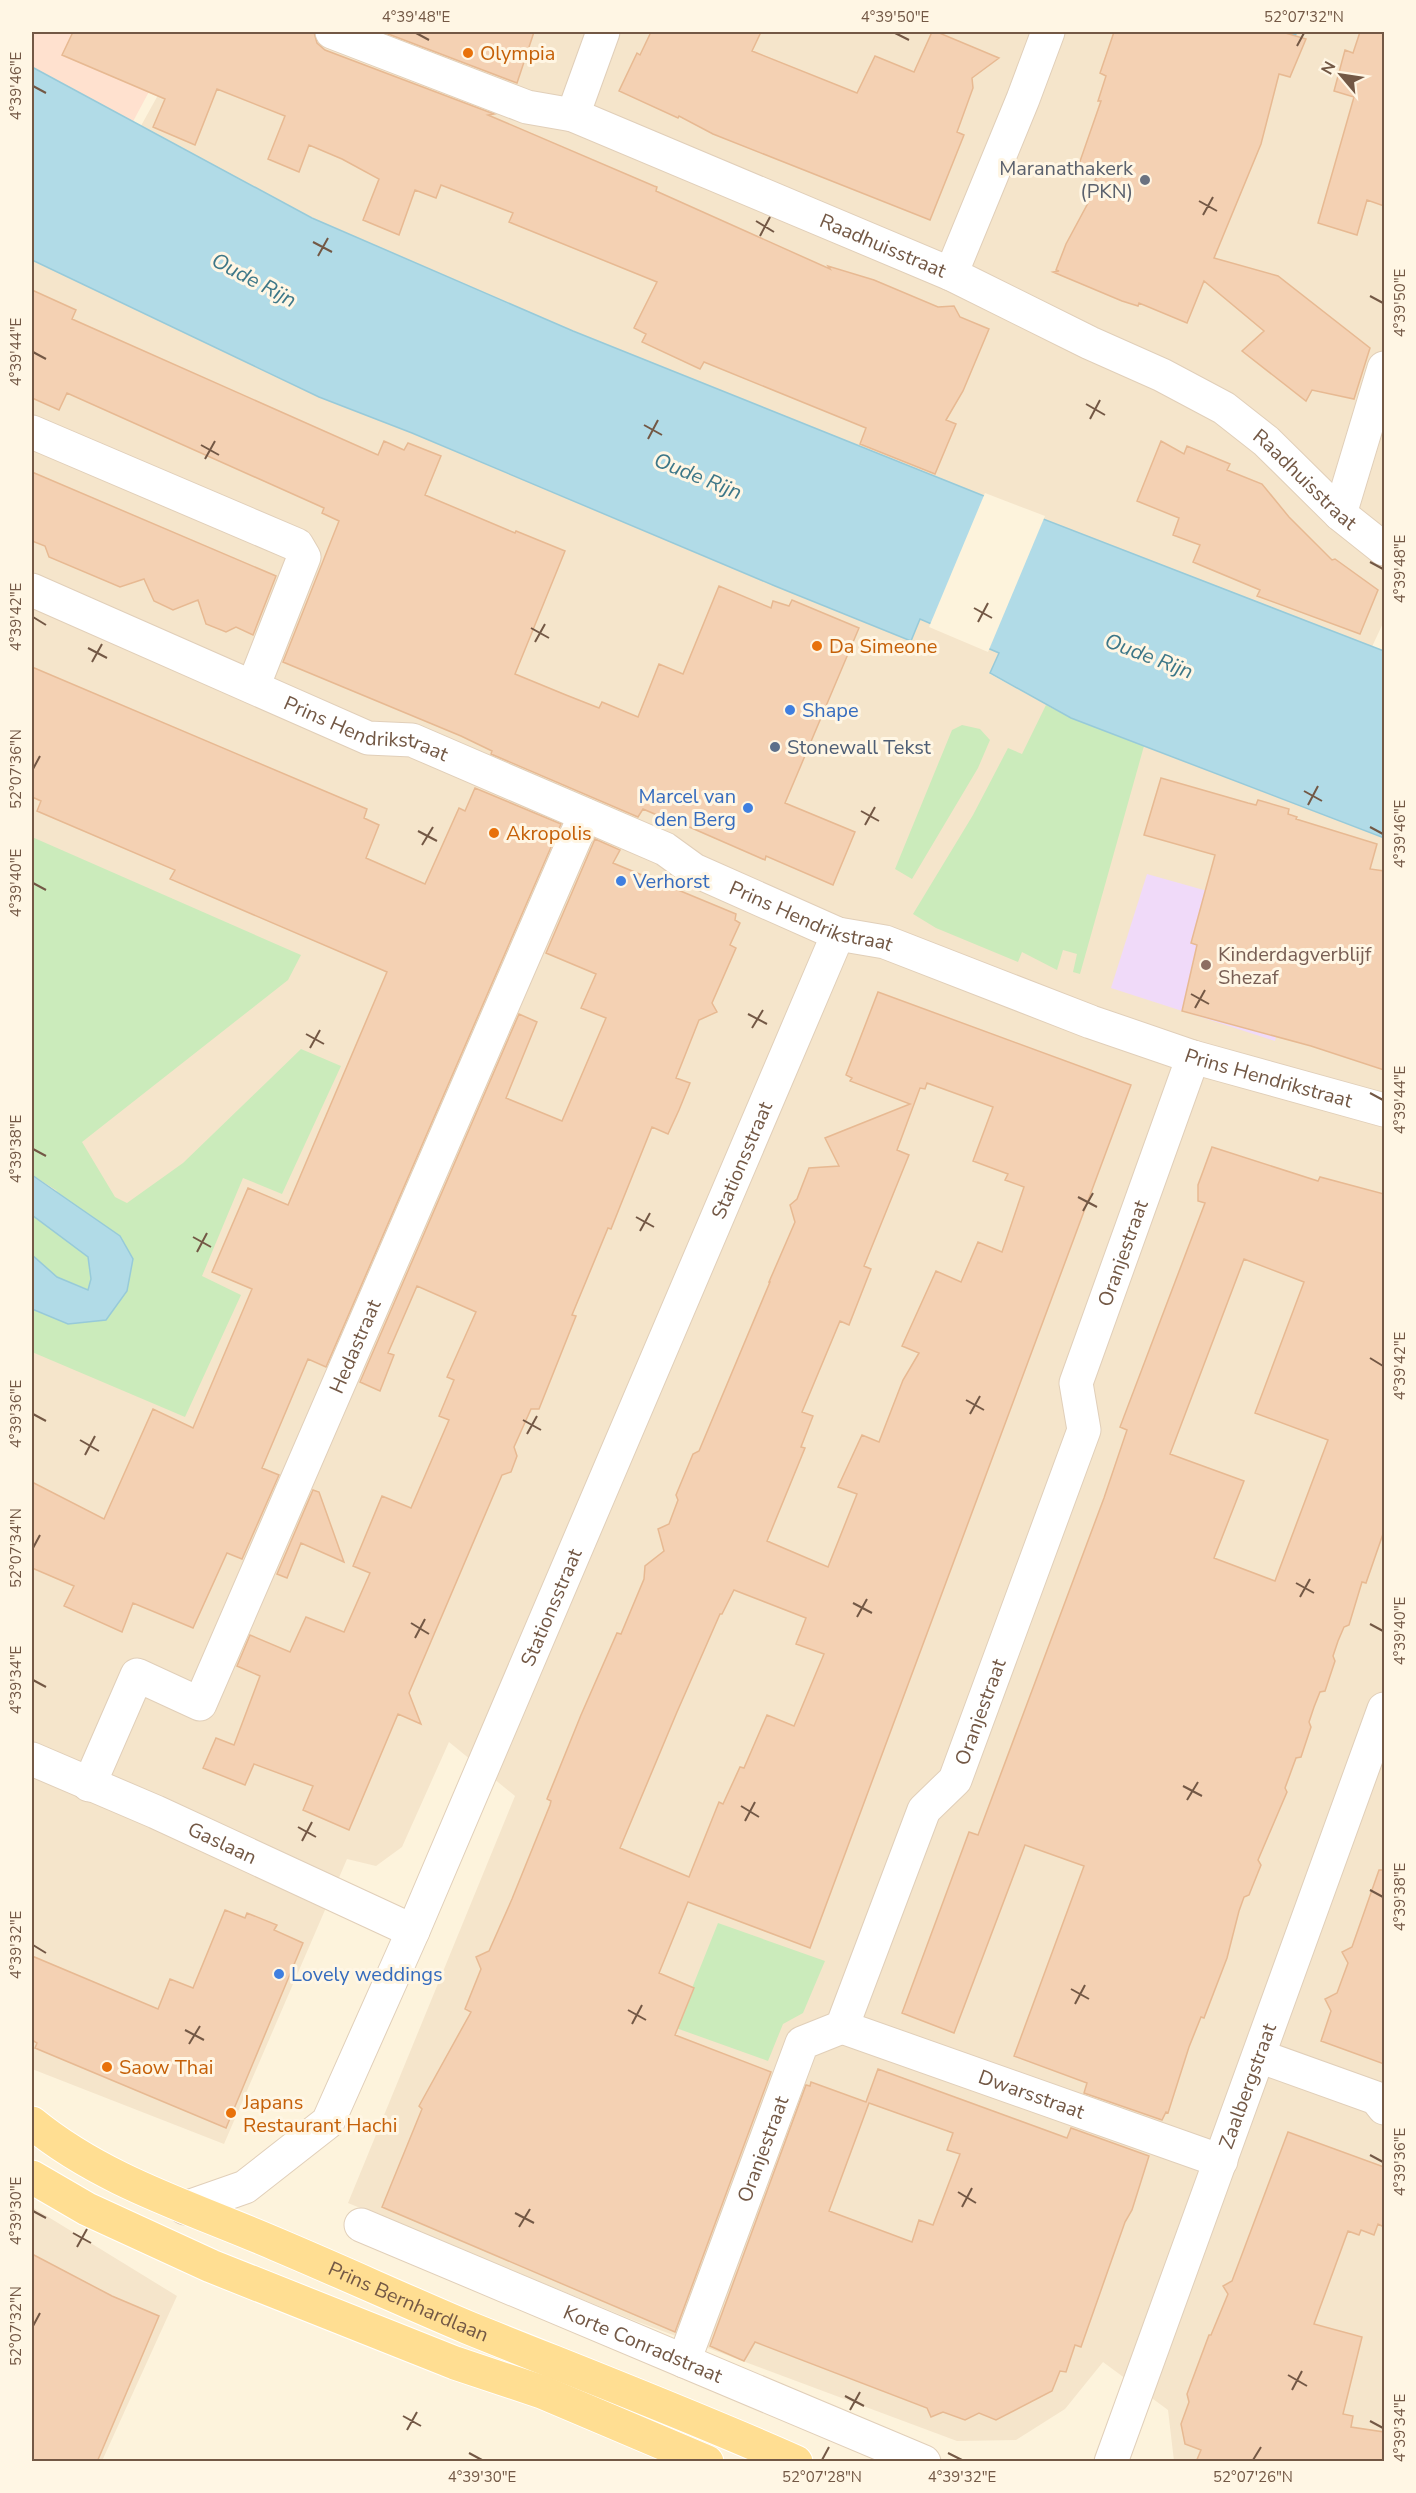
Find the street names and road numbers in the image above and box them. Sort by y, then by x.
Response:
street label: Raadhuisstraat [815,207,951,285]
street label: Raadhuisstraat [1247,423,1363,537]
street label: Prins Hendrikstraat [279,690,453,768]
street label: Prins Hendrikstraat [725,874,898,958]
street label: Prins Hendrikstraat [1181,1042,1356,1115]
street label: Stationsstraat [705,1096,779,1223]
street label: Oranjestraat [1092,1195,1155,1310]
street label: Hedastraat [323,1295,388,1398]
street label: Stationsstraat [514,1544,589,1670]
street label: Oranjestraat [949,1654,1013,1769]
street label: Gaslaan [183,1816,261,1871]
street label: Zaalbergstraat [1213,2019,1283,2153]
street label: Dwarsstraat [975,2063,1089,2126]
street label: Oranjestraat [731,2091,796,2206]
street label: Prins Bernhardlaan [324,2255,493,2349]
street label: Korte Conradstraat [559,2299,727,2390]

